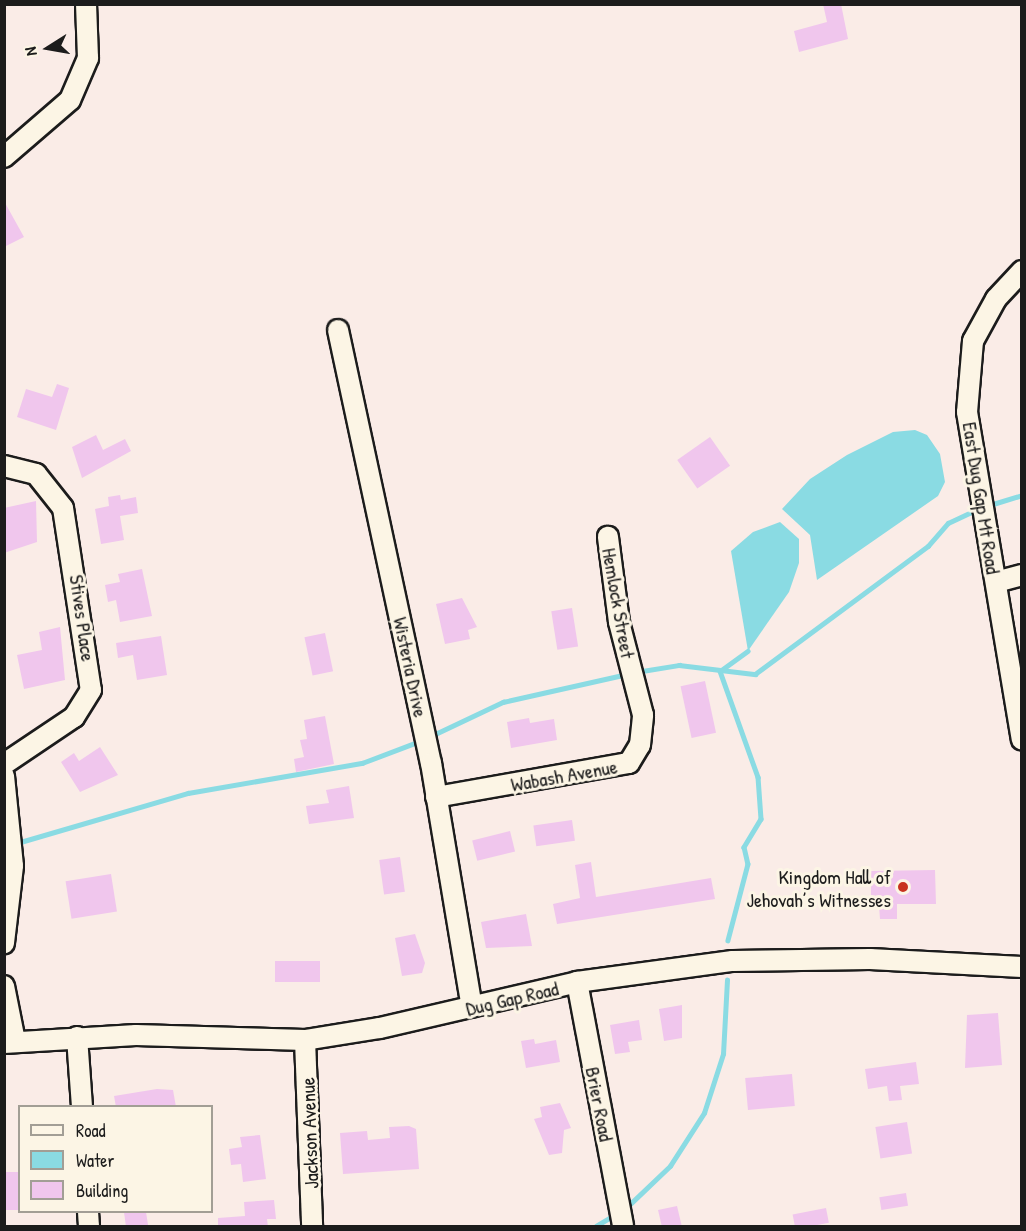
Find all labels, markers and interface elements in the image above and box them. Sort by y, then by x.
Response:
north arrow [18,18,78,78]
text: N [19,45,42,58]
street label: East Dug Gap Mt Road [958,420,1006,576]
street label: Hemlock Street [597,546,641,660]
street label: Stives Place [65,573,101,663]
street label: Wisteria Drive [389,615,433,719]
street label: Wabash Avenue [509,754,619,796]
place label: Kingdom Hall of Jehovah’s Witnesses [747,864,891,911]
marker: Kingdom Hall of Jehovah’s Witnesses [896,880,910,894]
street label: Dug Gap Road [463,976,561,1020]
street label: Brier Road [581,1065,619,1143]
street label: Jackson Avenue [295,1077,323,1189]
legend [18,1105,213,1213]
text: Road [76,1118,106,1143]
text: Water [76,1148,114,1173]
text: Building [76,1178,128,1203]

